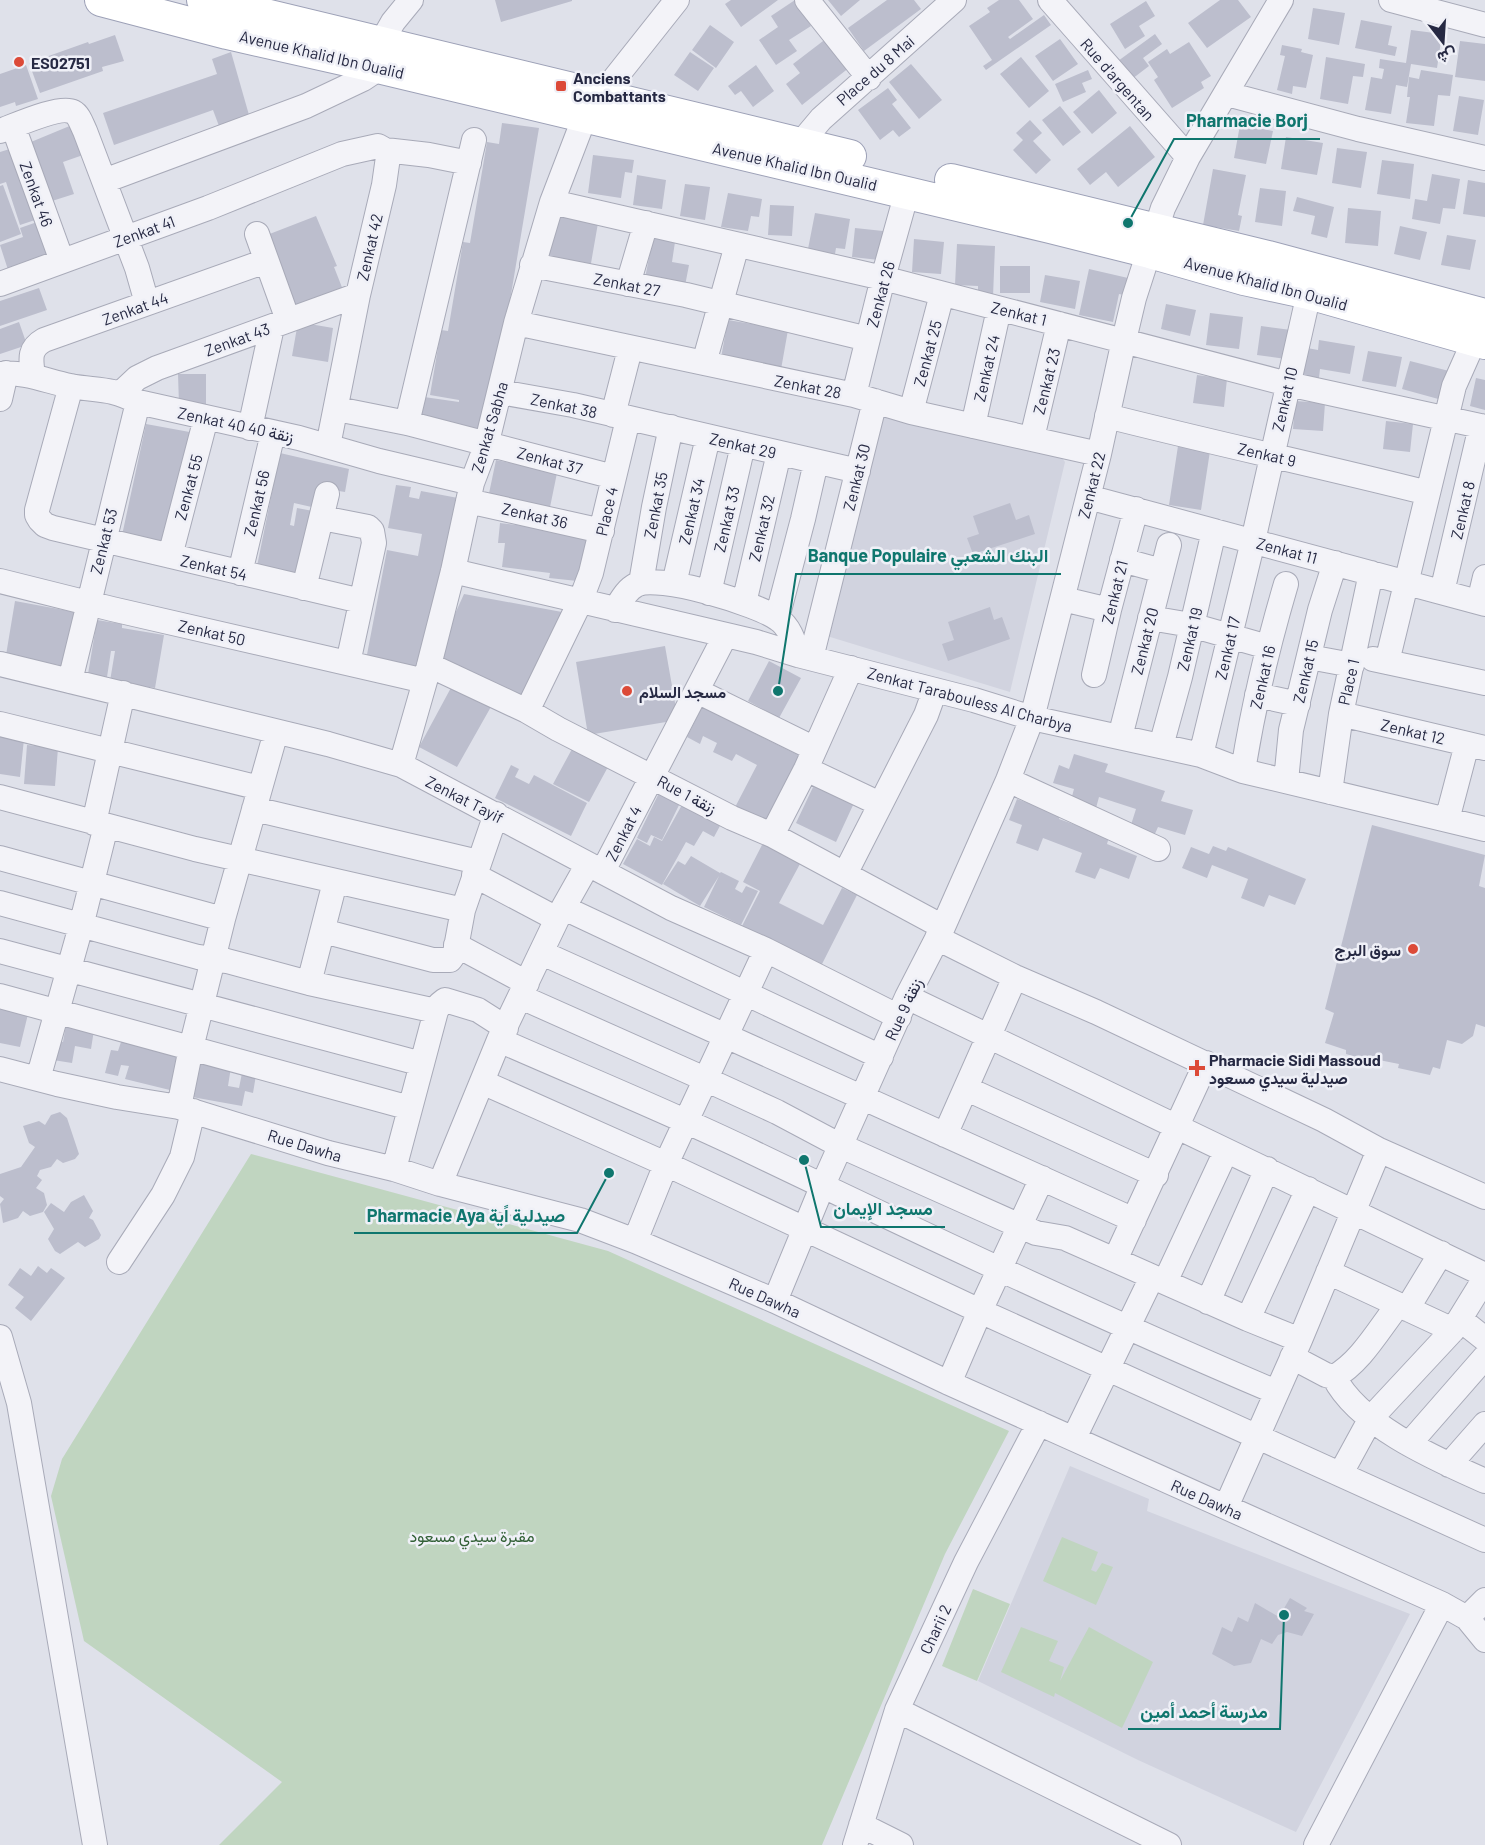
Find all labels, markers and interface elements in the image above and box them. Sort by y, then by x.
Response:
north arrow [1413,12,1473,72]
street label: Avenue Khalid Ibn Oualid [238,26,406,82]
street label: Place du 8 Mai [832,31,918,109]
street label: Rue d'argentan [1077,34,1159,124]
text: ش [1435,44,1460,69]
place label: ES02751 [31,53,90,72]
marker: ES02751 [12,55,26,69]
place label: Anciens Combattants [573,68,666,105]
marker: Anciens Combattants [554,79,568,93]
callout: Pharmacie Borj [1174,103,1320,139]
text: Pharmacie Borj [1186,109,1308,131]
street label: Avenue Khalid Ibn Oualid [711,138,879,194]
street label: Zenkat 46 [16,159,58,229]
street label: Zenkat 41 [111,211,177,251]
street label: Zenkat 42 [352,212,386,282]
street label: Avenue Khalid Ibn Oualid [1182,252,1350,314]
street label: Zenkat 26 [862,259,898,329]
street label: Zenkat 27 [592,268,662,300]
street label: Zenkat 44 [100,287,170,329]
street label: Zenkat 1 [989,297,1049,329]
street label: Zenkat 43 [202,318,272,360]
street label: Zenkat 25 [909,318,945,388]
street label: Zenkat 24 [969,333,1003,403]
street label: Zenkat 23 [1029,346,1063,416]
street label: Zenkat 10 [1267,365,1301,433]
street label: Zenkat 28 [773,370,843,402]
street label: Zenkat Sabha [467,379,511,475]
street label: Zenkat 38 [529,389,599,421]
street label: Zenkat 40 زنقة 40 [176,402,296,448]
street label: Zenkat 29 [708,428,778,462]
street label: Zenkat 9 [1236,438,1298,470]
street label: Zenkat 37 [515,442,585,478]
street label: Zenkat 30 [839,442,873,512]
street label: Zenkat 22 [1074,450,1108,520]
street label: Zenkat 55 [170,452,206,522]
street label: Zenkat 56 [239,468,273,538]
street label: Zenkat 35 [639,470,671,540]
street label: Zenkat 34 [674,476,708,546]
street label: Zenkat 8 [1446,479,1478,541]
street label: Place 4 [591,484,621,538]
street label: Zenkat 33 [709,484,743,554]
street label: Zenkat 32 [744,493,778,563]
street label: Zenkat 36 [500,498,570,532]
street label: Zenkat 53 [86,506,120,576]
street label: Zenkat 11 [1255,533,1319,567]
callout: Banque Populaire البنك الشعبي [796,538,1061,574]
text: Banque Populaire البنك الشعبي [808,544,1048,571]
street label: Zenkat 54 [179,550,249,584]
street label: Zenkat 21 [1097,558,1131,626]
street label: Zenkat 20 [1126,605,1162,677]
street label: Zenkat 19 [1172,605,1206,673]
street label: Zenkat 17 [1211,614,1244,681]
street label: Zenkat 50 [177,615,247,649]
street label: Zenkat 15 [1288,637,1322,705]
street label: Zenkat 16 [1245,643,1279,711]
street label: Place 1 [1333,657,1363,707]
street label: Zenkat Tarabouless Al Charbya [866,662,1074,736]
place label: مسجد السلام [639,682,726,703]
marker: مسجد السلام [620,684,634,698]
street label: Zenkat 12 [1379,714,1447,748]
street label: Zenkat Tayif [423,771,507,827]
street label: Rue 1 زنقة [653,771,720,819]
street label: Zenkat 4 [601,802,645,864]
place label: سوق البرج [1335,940,1401,961]
marker: سوق البرج [1406,942,1420,956]
street label: Rue 9 زنقة [880,975,928,1044]
place label: Pharmacie Sidi Massoud صيدلية سيدي مسعود [1209,1050,1381,1092]
marker: Pharmacie Sidi Massoud صيدلية سيدي مسعود [1190,1061,1204,1075]
street label: Rue Dawha [266,1125,344,1165]
callout: مسجد الإيمان [821,1191,945,1227]
callout: Pharmacie Aya صيدلية اًية [354,1197,577,1233]
text: مسجد الإيمان [833,1197,933,1221]
text: Pharmacie Aya صيدلية اًية [367,1204,565,1227]
street label: Rue Dawha [726,1273,804,1321]
street label: Rue Dawha [1168,1475,1246,1523]
park label: مقبرة سيدي مسعود [409,1526,535,1550]
street label: Charii 2 [915,1601,955,1657]
callout: مدرسة أحمد أمين [1128,1693,1280,1729]
text: مدرسة أحمد أمين [1140,1700,1268,1723]

